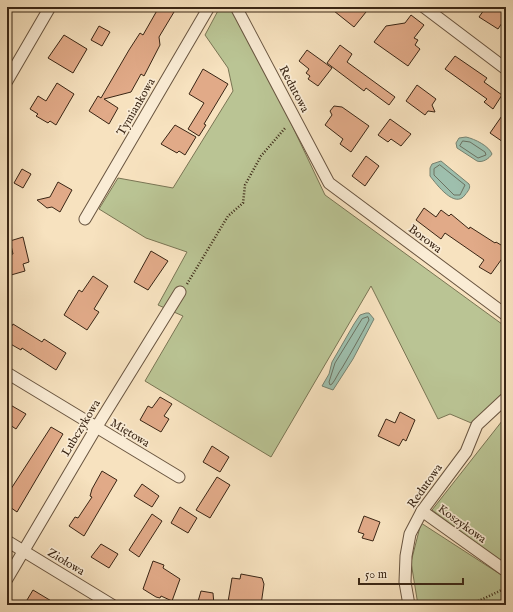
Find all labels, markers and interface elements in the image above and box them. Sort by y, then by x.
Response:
street label: Redutowa [275,63,313,116]
street label: Tymiankowa [114,75,159,138]
street label: Borowa [405,222,445,257]
street label: Lubczykowa [58,396,104,459]
street label: Miętowa [108,415,153,451]
street label: Redutowa [404,460,446,511]
street label: Koszykowa [435,501,490,547]
street label: Ziołowa [45,545,88,579]
scale bar [359,560,463,586]
text: 50 m [365,567,387,582]

